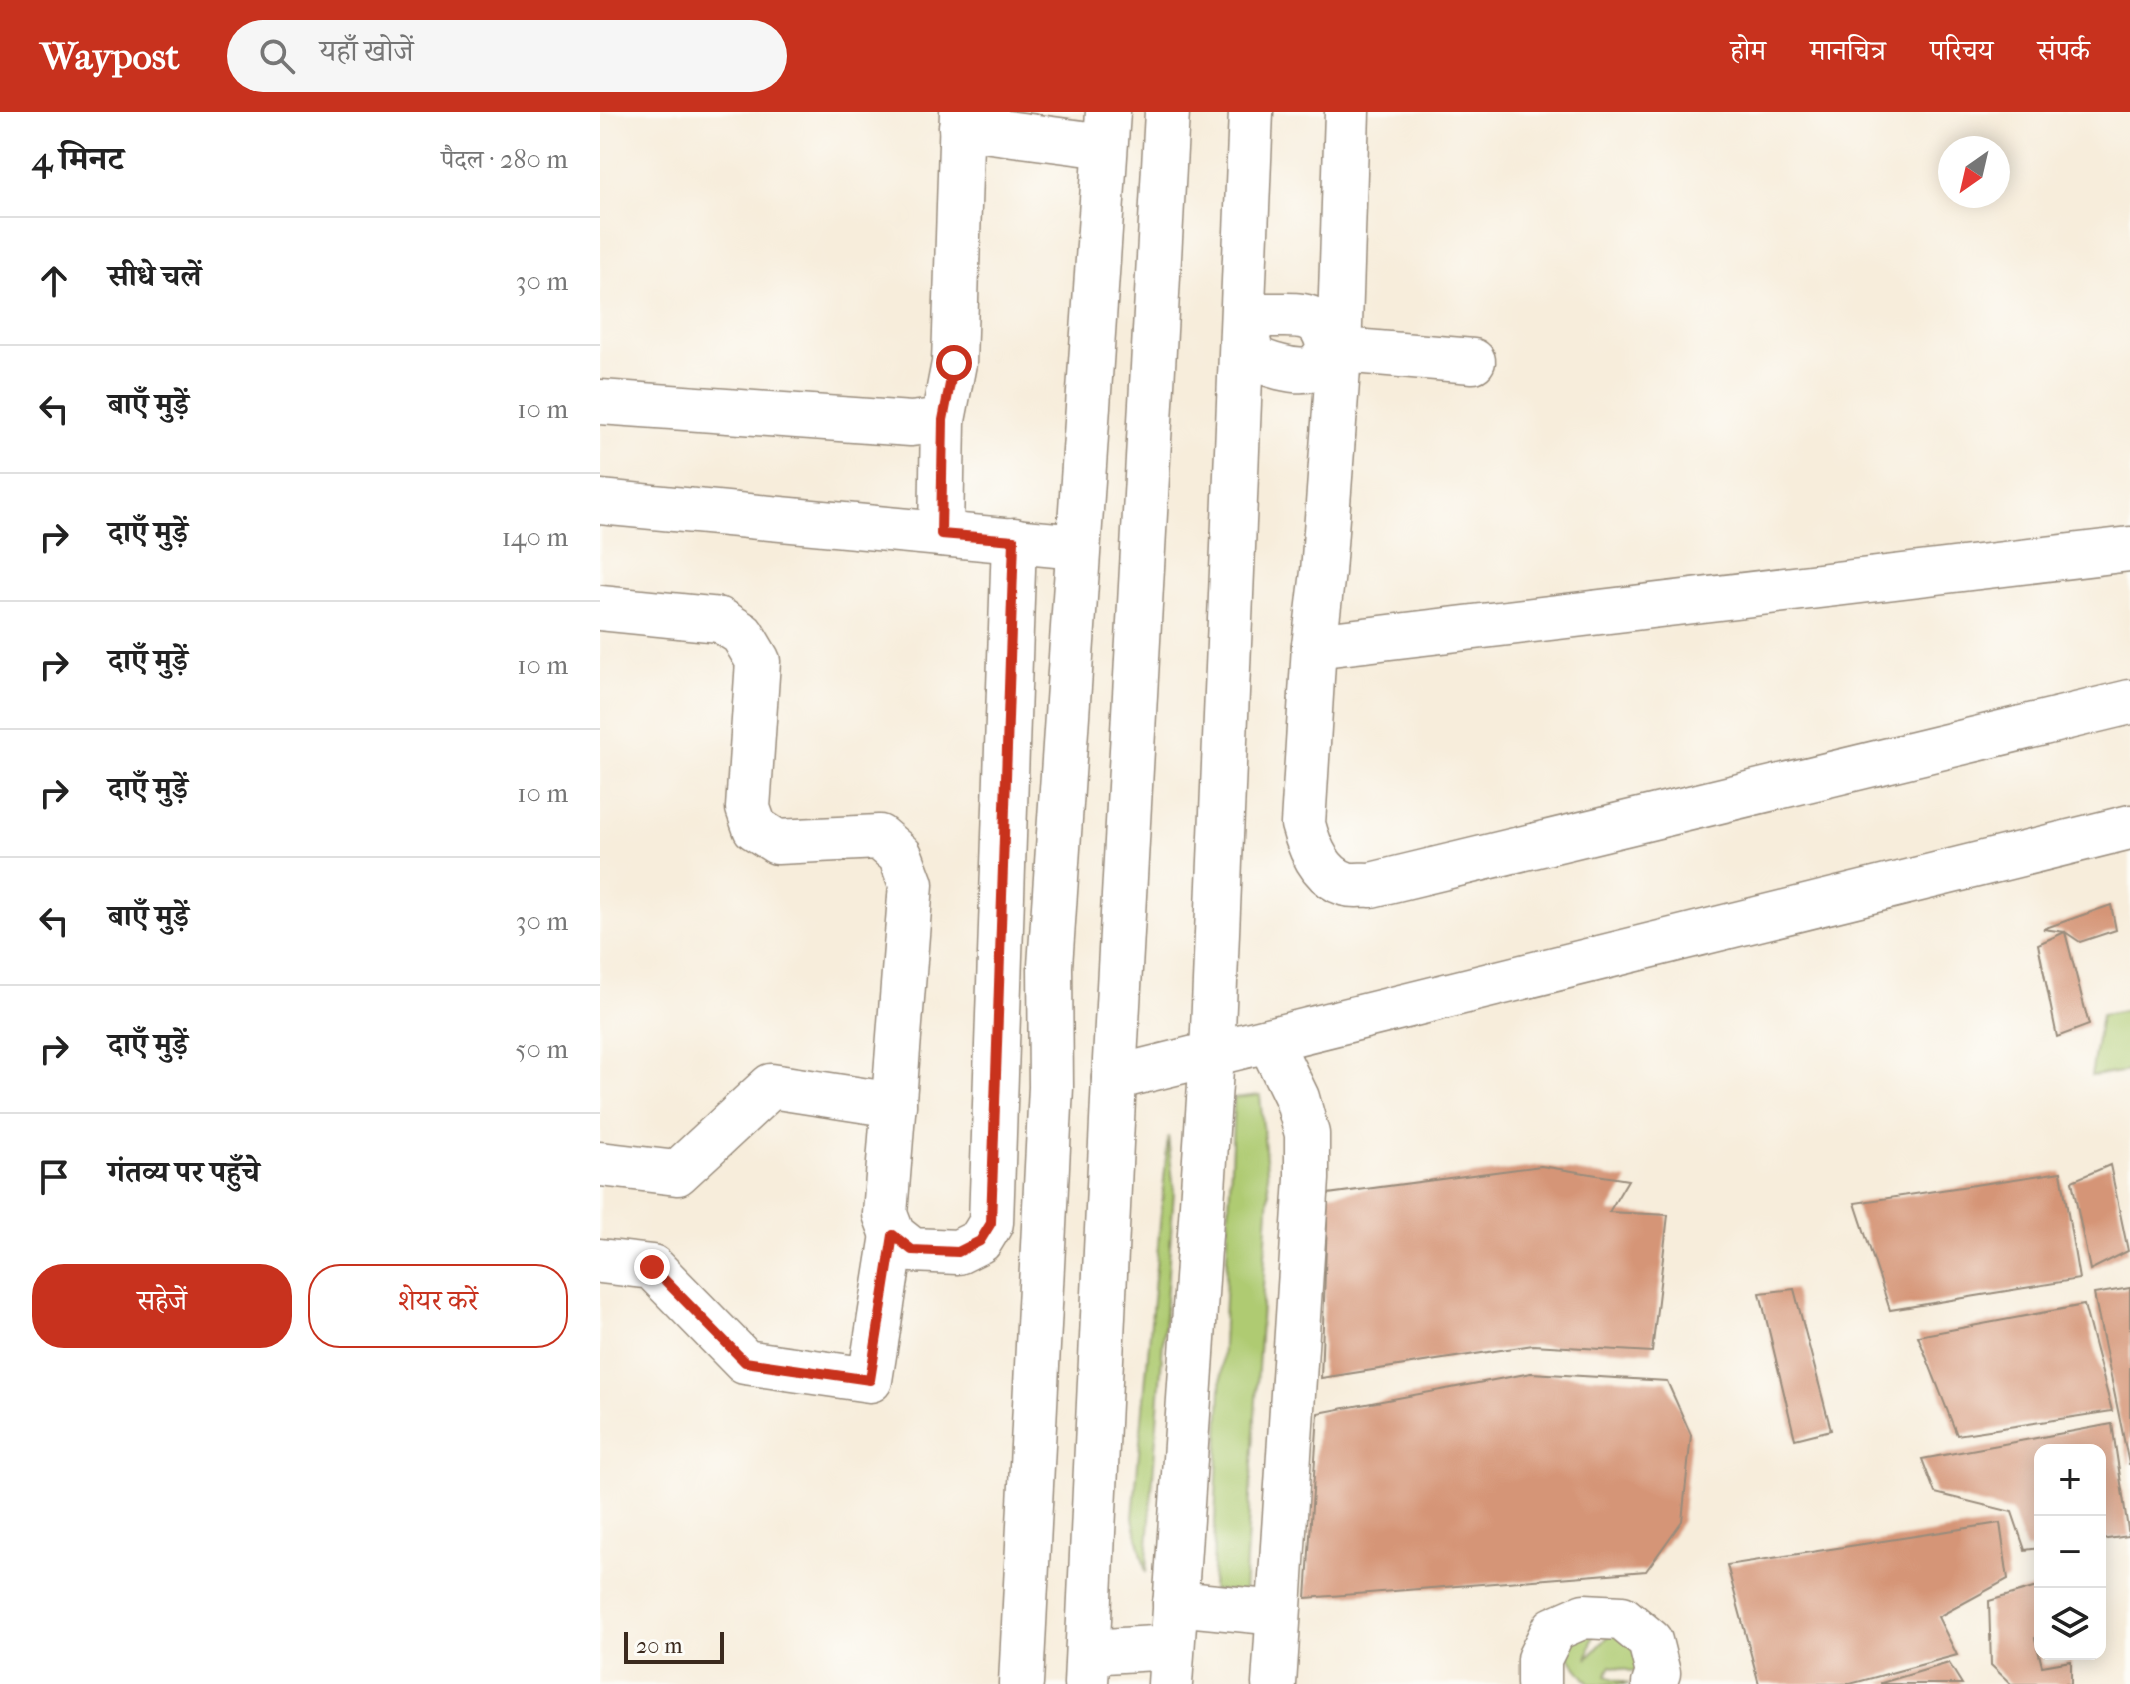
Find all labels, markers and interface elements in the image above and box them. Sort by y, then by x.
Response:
search box [227,20,787,92]
text: Waypost [40,34,179,79]
icon: search [255,34,299,78]
text: यहाँ खोजें [319,34,414,69]
text: होम [1730,34,1766,67]
text: मानचित्र [1810,34,1886,67]
text: परिचय [1930,34,1993,67]
text: संपर्क [2037,34,2090,67]
north arrow [1938,136,2010,208]
text: 4 मिनट [32,139,124,179]
text: पैदल · 280 m [441,144,568,175]
icon: ahead [32,259,76,303]
text: सीधे चलें [108,259,201,294]
text: 30 m [516,266,568,297]
route start [936,345,972,381]
icon: left [32,387,76,431]
text: बाएँ मुड़ें [108,387,189,422]
text: 10 m [517,394,568,425]
icon: right [32,515,76,559]
text: दाएँ मुड़ें [108,515,188,550]
text: 140 m [502,522,568,553]
icon: right [32,643,76,687]
text: दाएँ मुड़ें [108,643,188,678]
text: 10 m [517,650,568,681]
icon: right [32,771,76,815]
text: दाएँ मुड़ें [108,771,188,806]
text: 10 m [517,778,568,809]
icon: left [32,899,76,943]
text: बाएँ मुड़ें [108,899,189,934]
text: 30 m [516,906,568,937]
icon: right [32,1027,76,1071]
text: दाएँ मुड़ें [108,1027,188,1062]
text: 50 m [515,1034,568,1065]
icon: arrive [32,1155,76,1199]
text: गंतव्य पर पहुँचे [108,1155,260,1190]
route end [634,1249,670,1285]
button: सहेजें [32,1264,292,1348]
button: शेयर करें [308,1264,568,1348]
map controls [2034,1444,2106,1660]
button: + [2034,1444,2106,1516]
button: − [2034,1516,2106,1588]
button: layers [2034,1588,2106,1660]
scale bar [624,1628,724,1664]
text: 20 m [636,1633,682,1659]

